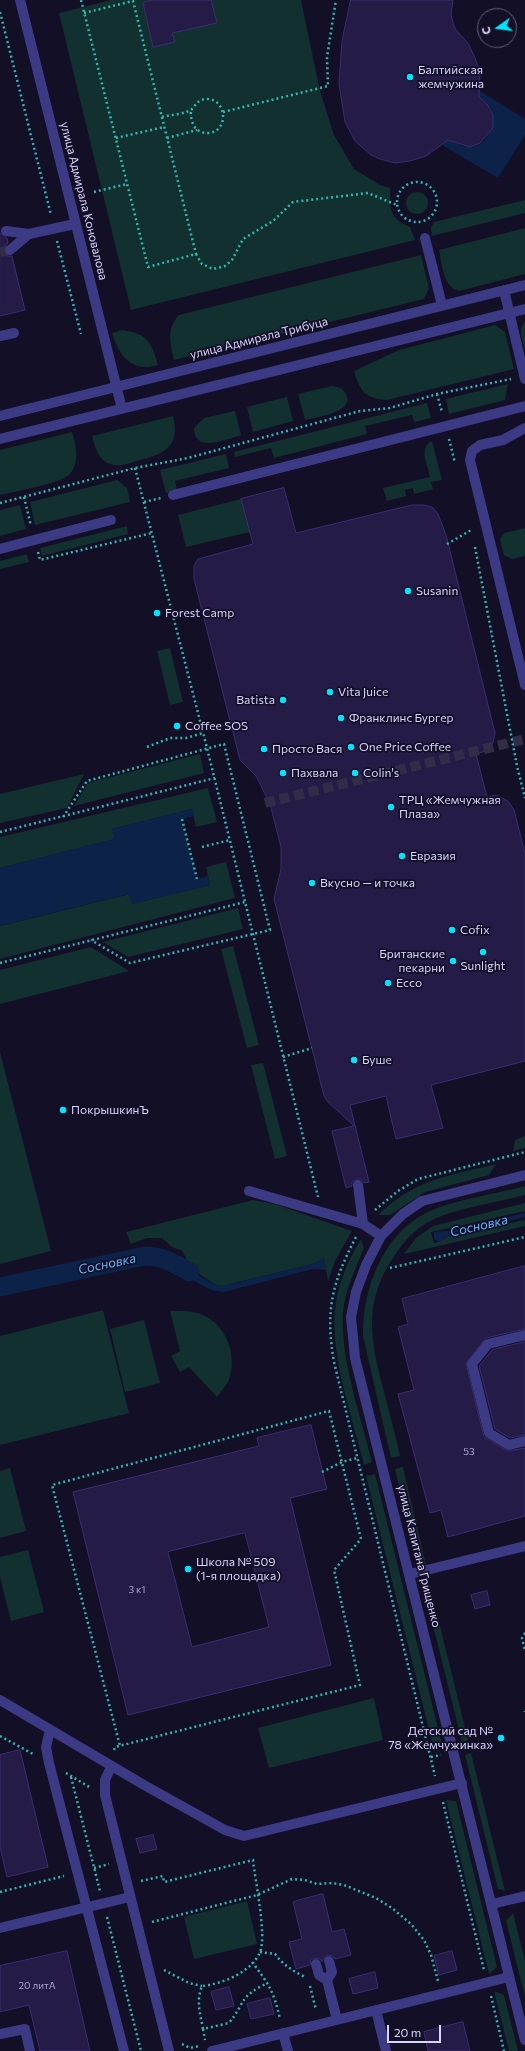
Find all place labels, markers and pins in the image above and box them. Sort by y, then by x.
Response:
place label: Балтийская жемчужина [418,63,484,91]
marker: Балтийская жемчужина [405,72,415,82]
place label: Susanin [416,584,458,598]
marker: Susanin [403,586,413,596]
place label: Forest Camp [165,606,234,620]
marker: Forest Camp [152,608,162,618]
place label: Vita Juice [338,685,388,699]
marker: Vita Juice [325,687,335,697]
place label: Batista [236,693,275,707]
marker: Batista [278,695,288,705]
place label: Франклинс Бургер [349,711,454,725]
marker: Франклинс Бургер [336,713,346,723]
place label: Coffee SOS [185,719,248,733]
marker: Coffee SOS [172,721,182,731]
place label: One Price Coffee [359,740,451,754]
place label: Просто Вася [272,742,342,756]
marker: One Price Coffee [346,742,356,752]
marker: Просто Вася [259,744,269,754]
place label: Пахвала [291,766,338,780]
place label: Colin's [363,766,399,780]
marker: Пахвала [278,768,288,778]
marker: Colin's [350,768,360,778]
place label: ТРЦ «Жемчужная Плаза» [399,793,501,821]
marker: ТРЦ «Жемчужная Плаза» [386,802,396,812]
place label: Евразия [410,849,456,863]
marker: Евразия [397,851,407,861]
place label: Вкусно — и точка [320,876,415,890]
marker: Вкусно — и точка [307,878,317,888]
place label: Cofix [460,923,490,937]
marker: Cofix [447,925,457,935]
place label: Британские пекарни [379,947,445,975]
marker: Sunlight [478,947,488,957]
marker: Британские пекарни [448,956,458,966]
place label: Sunlight [460,959,506,973]
place label: Ecco [396,976,422,990]
marker: Ecco [383,978,393,988]
place label: Буше [362,1053,392,1067]
marker: Буше [349,1055,359,1065]
place label: ПокрышкинЪ [71,1103,149,1117]
marker: ПокрышкинЪ [58,1105,68,1115]
place label: Школа № 509 (1-я площадка) [196,1555,281,1583]
marker: Школа № 509 (1-я площадка) [183,1564,193,1574]
place label: Детский сад № 78 «Жемчужинка» [388,1724,493,1752]
marker: Детский сад № 78 «Жемчужинка» [496,1733,506,1743]

